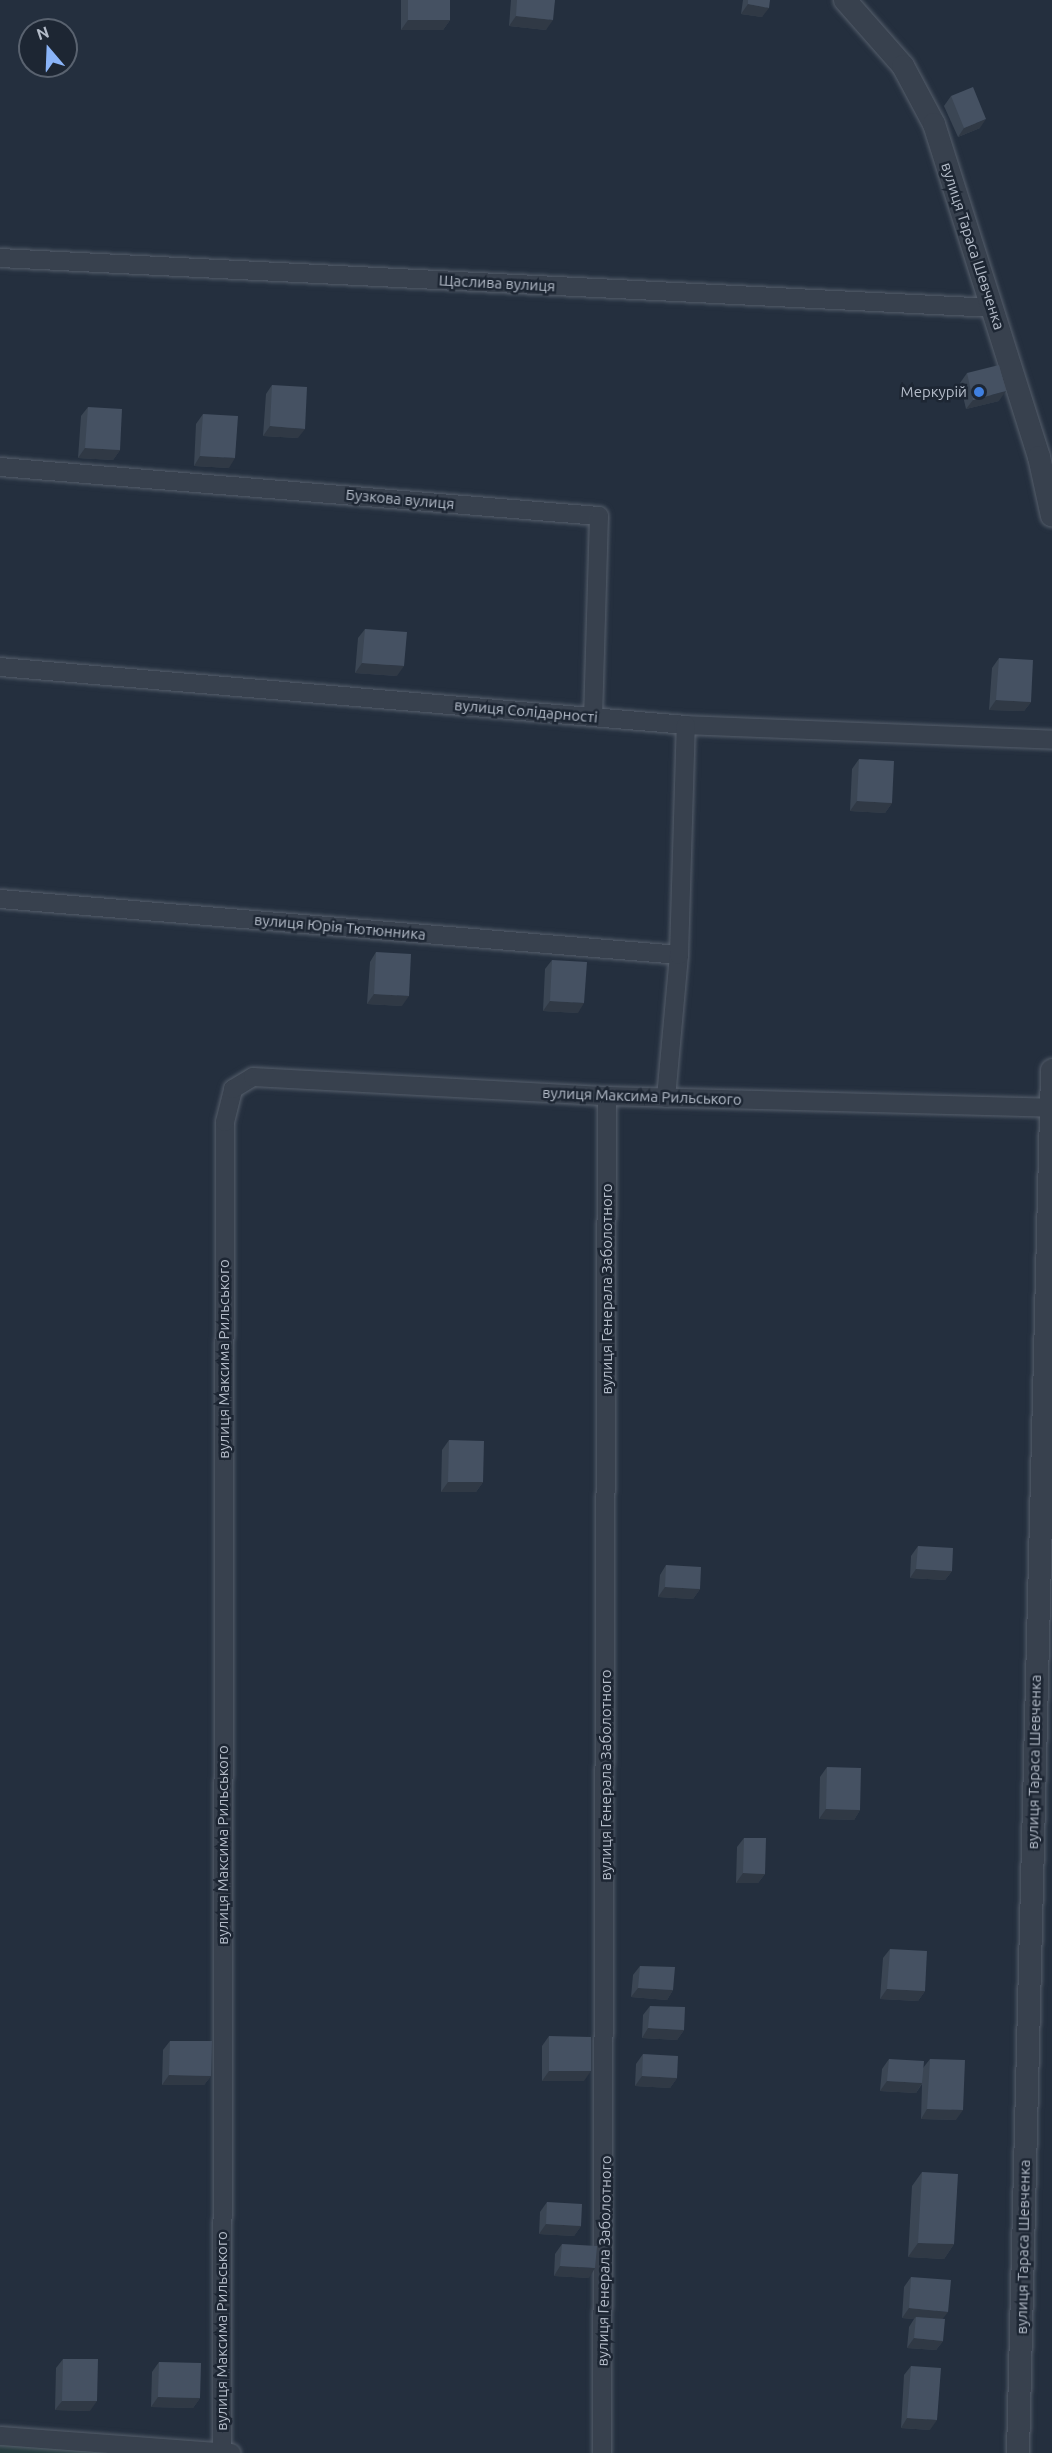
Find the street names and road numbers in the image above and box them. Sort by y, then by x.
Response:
street label: вулиця Тараса Шевченка [937,160,1009,332]
street label: Щаслива вулиця [438,271,556,295]
street label: Бузкова вулиця [345,485,455,513]
street label: вулиця Солідарності [454,696,598,726]
street label: вулиця Юрія Тютюнника [253,911,427,943]
street label: вулиця Максима Рильського [542,1084,742,1108]
street label: вулиця Генерала Заболотного [598,1183,616,1395]
street label: вулиця Максима Рильського [215,1259,233,1459]
street label: вулиця Генерала Заболотного [597,1669,615,1881]
street label: вулиця Тараса Шевченка [1023,1675,1045,1849]
street label: вулиця Максима Рильського [214,1745,232,1945]
street label: вулиця Генерала Заболотного [593,2155,615,2367]
street label: вулиця Тараса Шевченка [1012,2160,1034,2334]
street label: вулиця Максима Рильського [213,2231,231,2431]

